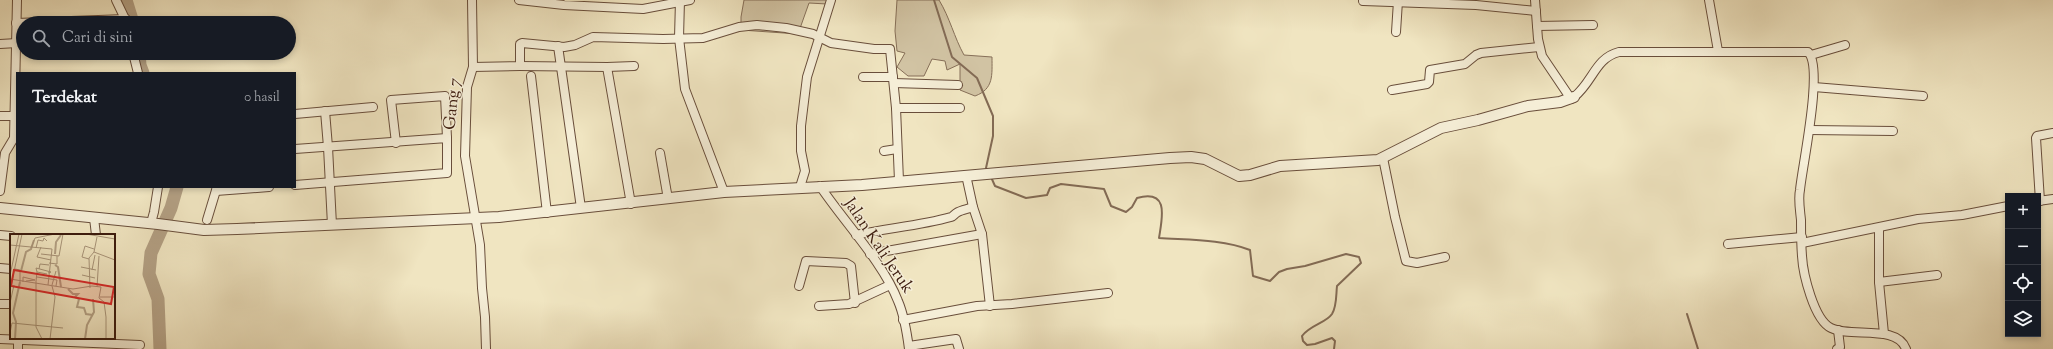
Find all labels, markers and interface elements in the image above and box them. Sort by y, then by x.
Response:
search box [16,16,296,60]
icon: search [30,27,52,49]
text: Cari di sini [62,28,133,49]
street label: Gang 7 [438,76,468,131]
text: Terdekat [32,86,97,110]
text: 0 hasil [244,89,280,107]
street label: Jalan Kali Jeruk [837,193,919,299]
map controls [2005,193,2041,337]
button: + [2005,193,2041,229]
button: − [2005,229,2041,265]
inset map [10,234,115,339]
button: locate [2005,265,2041,301]
button: layers [2005,301,2041,337]

